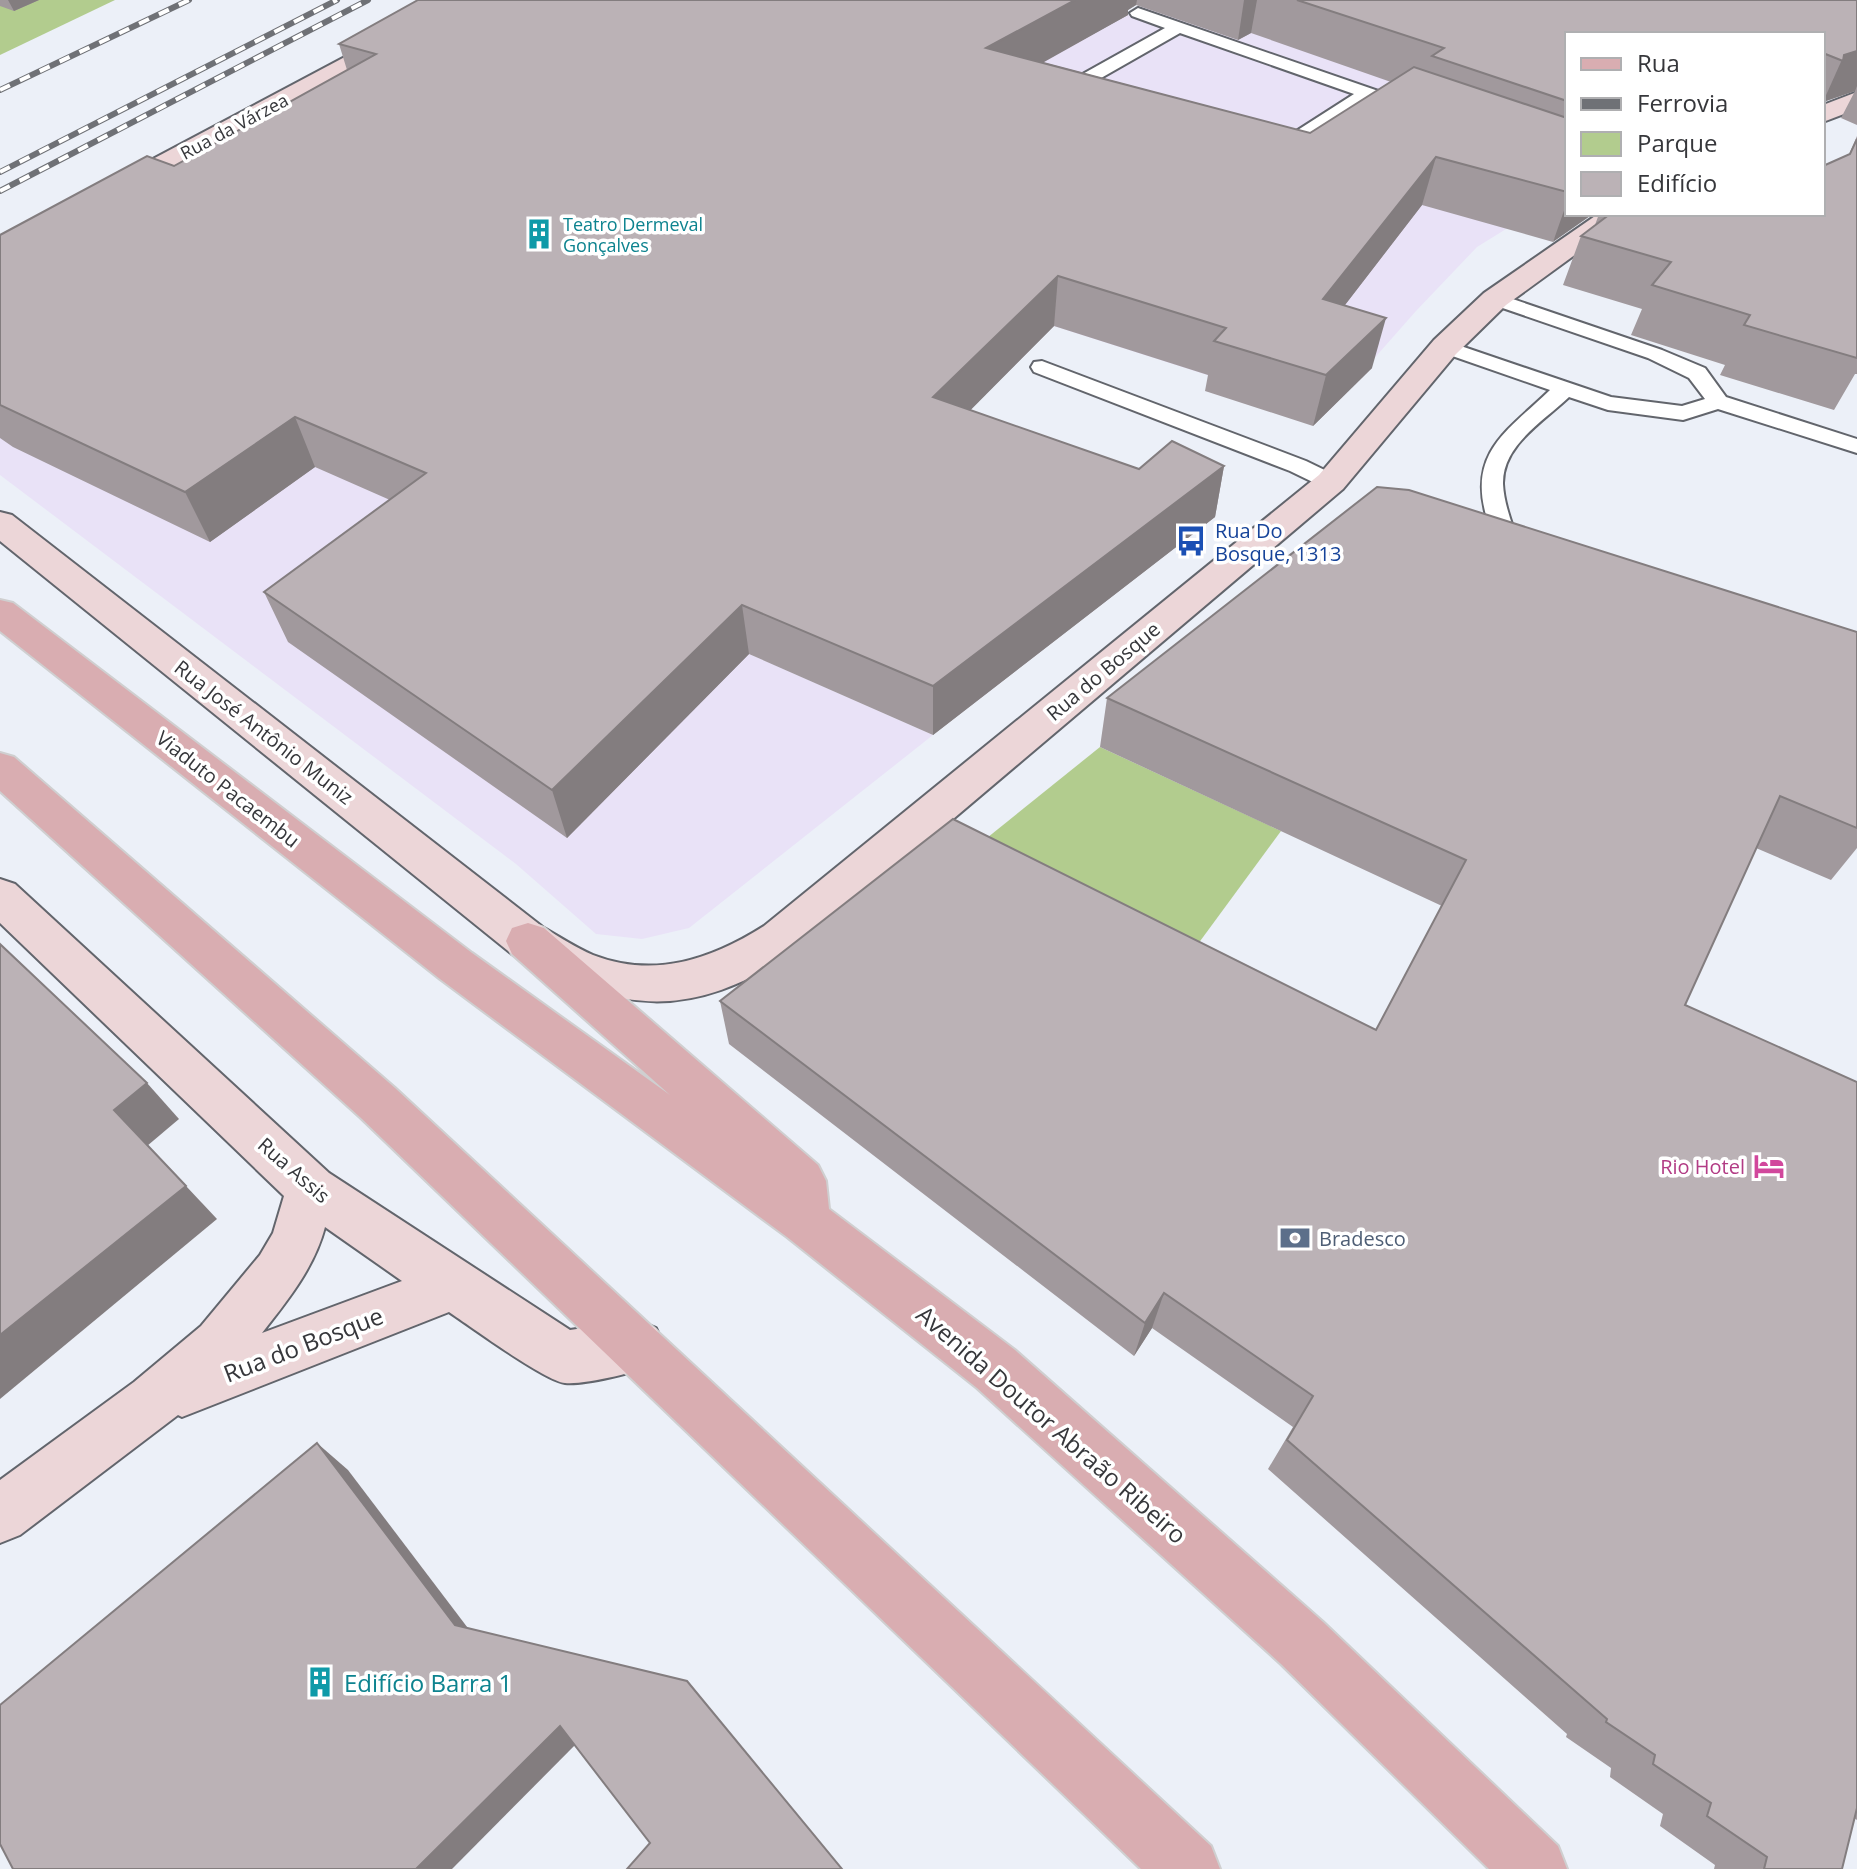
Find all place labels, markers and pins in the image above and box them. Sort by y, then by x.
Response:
place label: Teatro Dermeval Gonçalves [563,212,703,257]
building icon: Teatro Dermeval Gonçalves [522,217,556,251]
place label: Rua Do Bosque, 1313 [1215,517,1341,567]
bus stop icon: Rua Do Bosque, 1313 [1174,524,1208,558]
hotel icon: Rio Hotel [1752,1149,1786,1183]
place label: Rio Hotel [1660,1153,1745,1180]
bank icon: Bradesco [1278,1221,1312,1255]
place label: Bradesco [1319,1225,1406,1252]
building icon: Edifício Barra 1 [303,1665,337,1699]
place label: Edifício Barra 1 [344,1666,512,1699]

